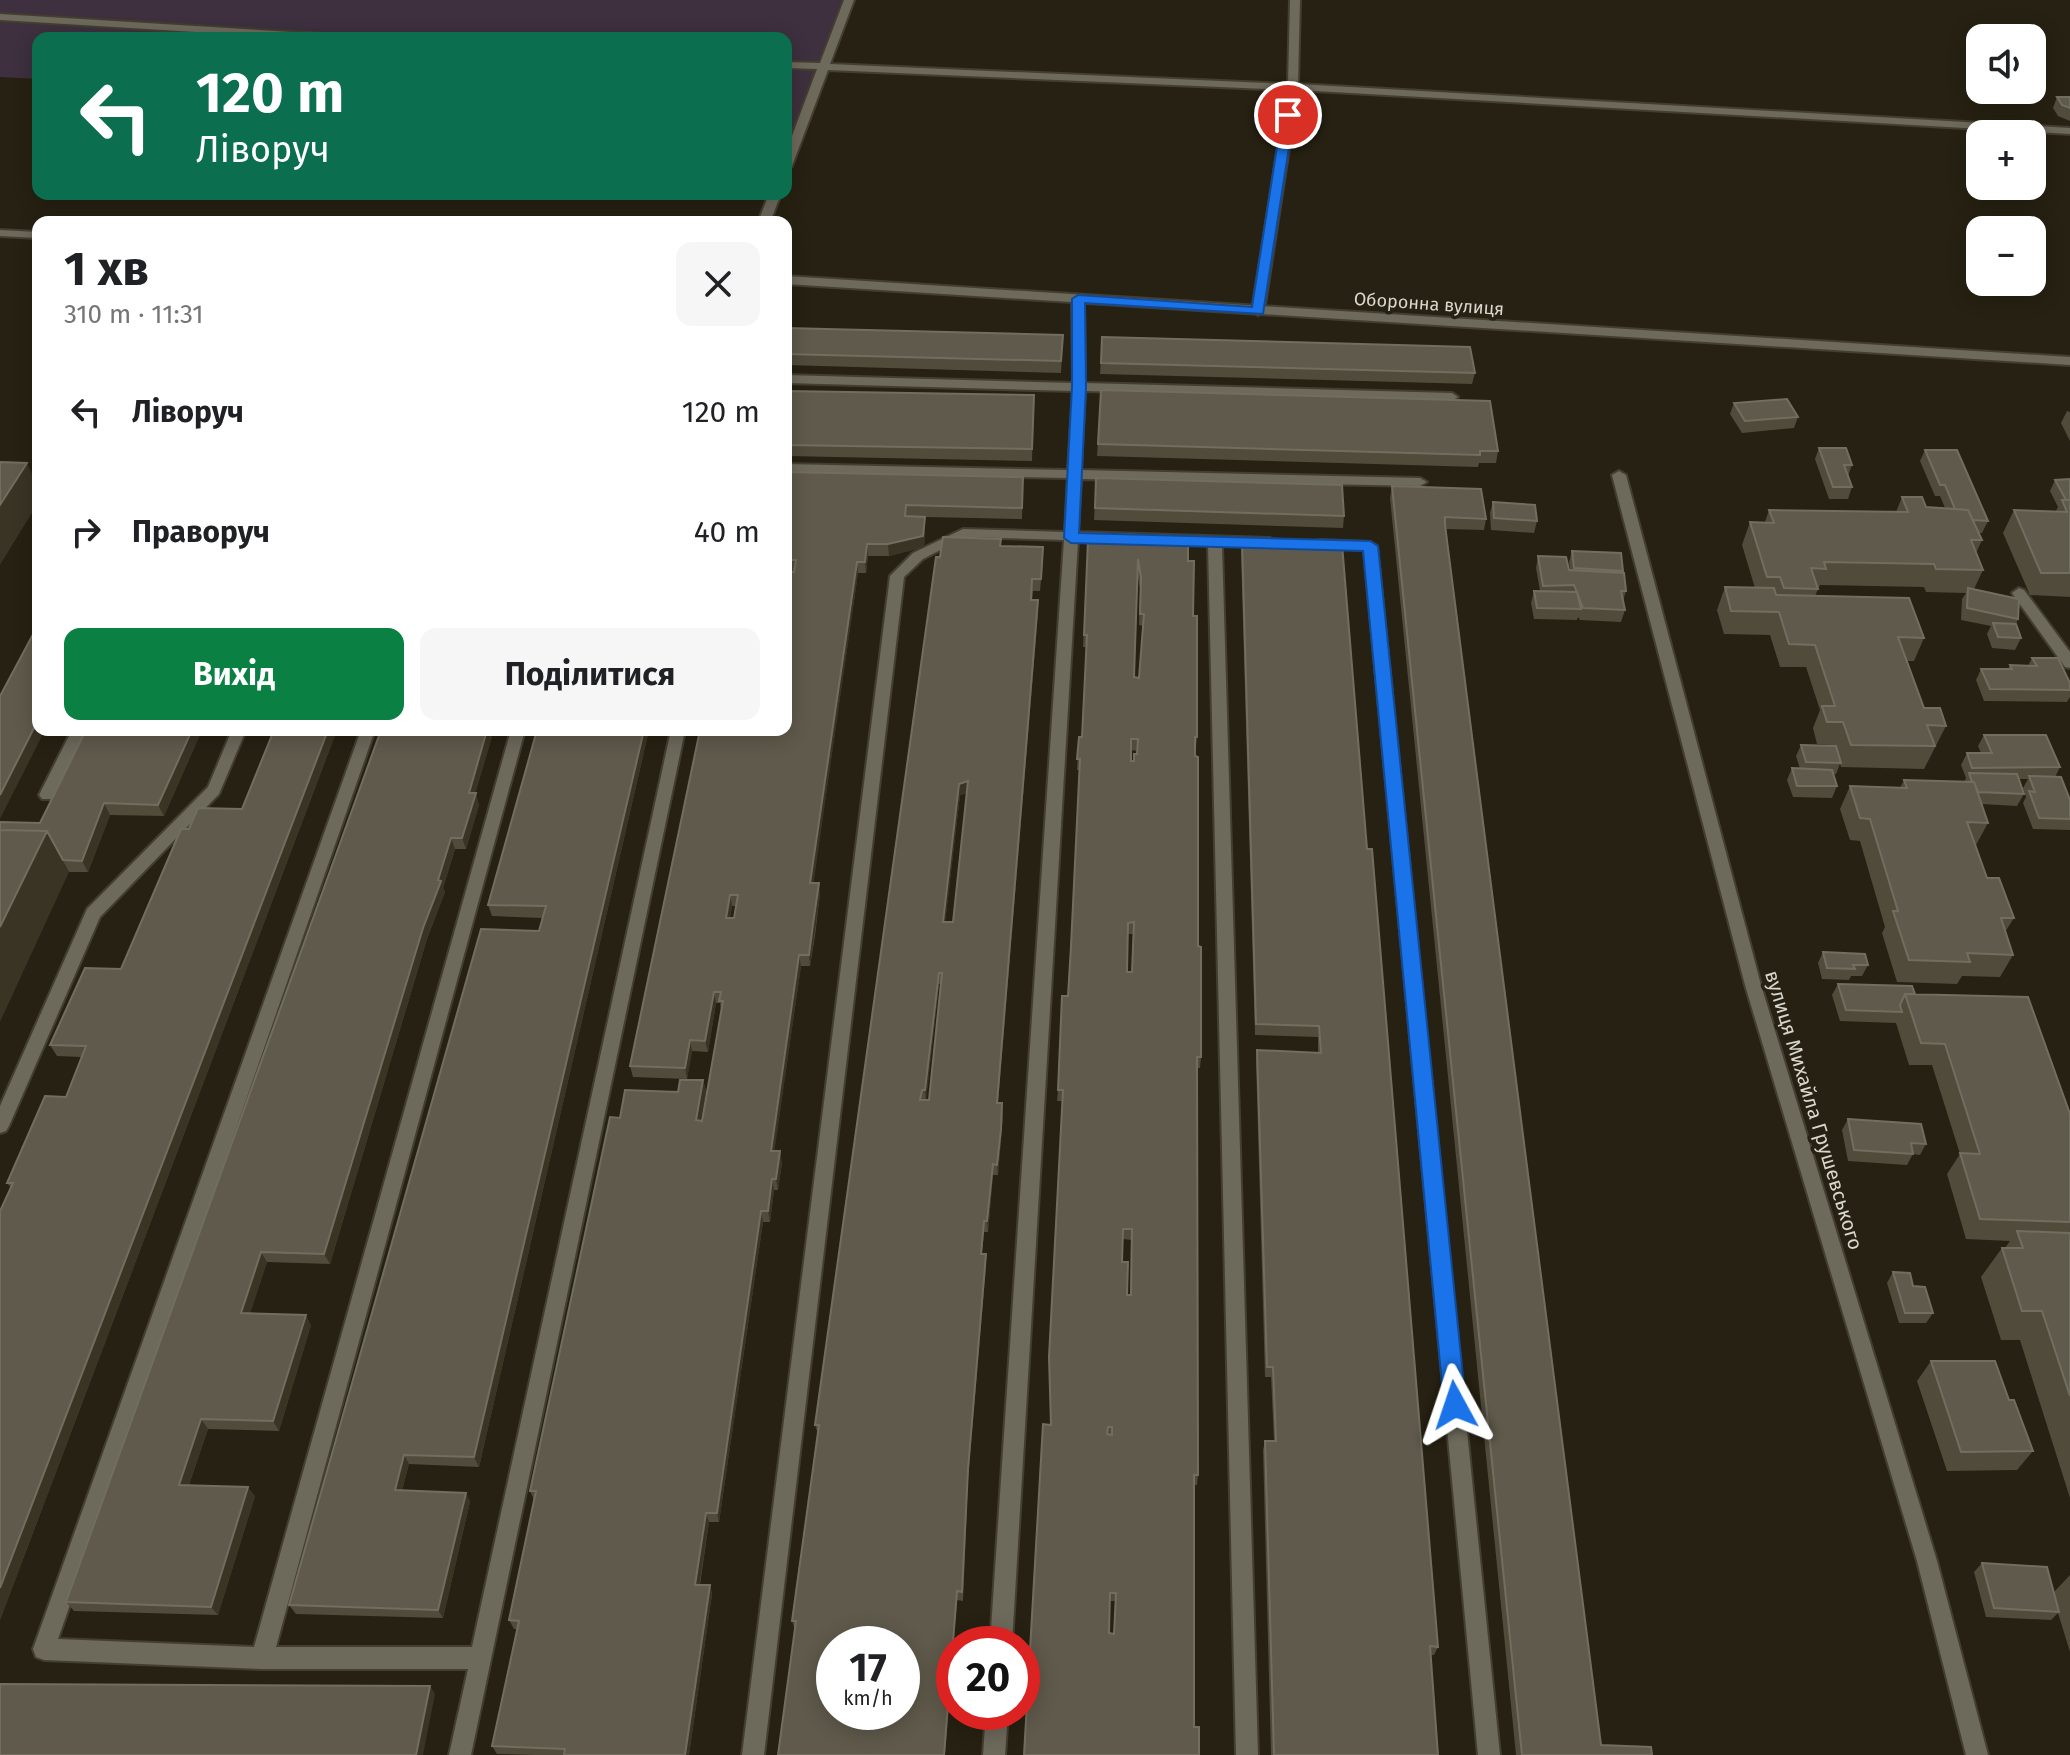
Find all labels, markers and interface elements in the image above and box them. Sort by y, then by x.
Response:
map controls [1966,24,2046,296]
button: sound [1966,24,2046,104]
text: 120 m [196,60,344,127]
icon: left [64,64,168,168]
pin [1254,81,1322,149]
icon: arrive [1266,93,1310,137]
button: + [1966,120,2046,200]
text: Ліворуч [196,128,330,172]
button: − [1966,216,2046,296]
text: 1 хв [64,240,149,298]
button: close [676,242,760,326]
street label: Оборонна вулиця [1353,288,1505,320]
text: 310 m · 11:31 [64,299,204,330]
icon: left [64,390,108,434]
text: Ліворуч [132,394,244,430]
text: 120 m [682,394,760,430]
icon: right [64,510,108,554]
text: Праворуч [132,514,270,550]
text: 40 m [694,514,760,550]
button: Вихід [64,628,404,720]
button: Поділитися [420,628,760,720]
street label: вулиця Михайла Грушевського [1760,967,1868,1253]
position arrow [1413,1363,1497,1447]
speed limit sign: 20 [936,1626,1040,1730]
text: 17 [849,1644,887,1692]
text: km/h [843,1686,893,1710]

